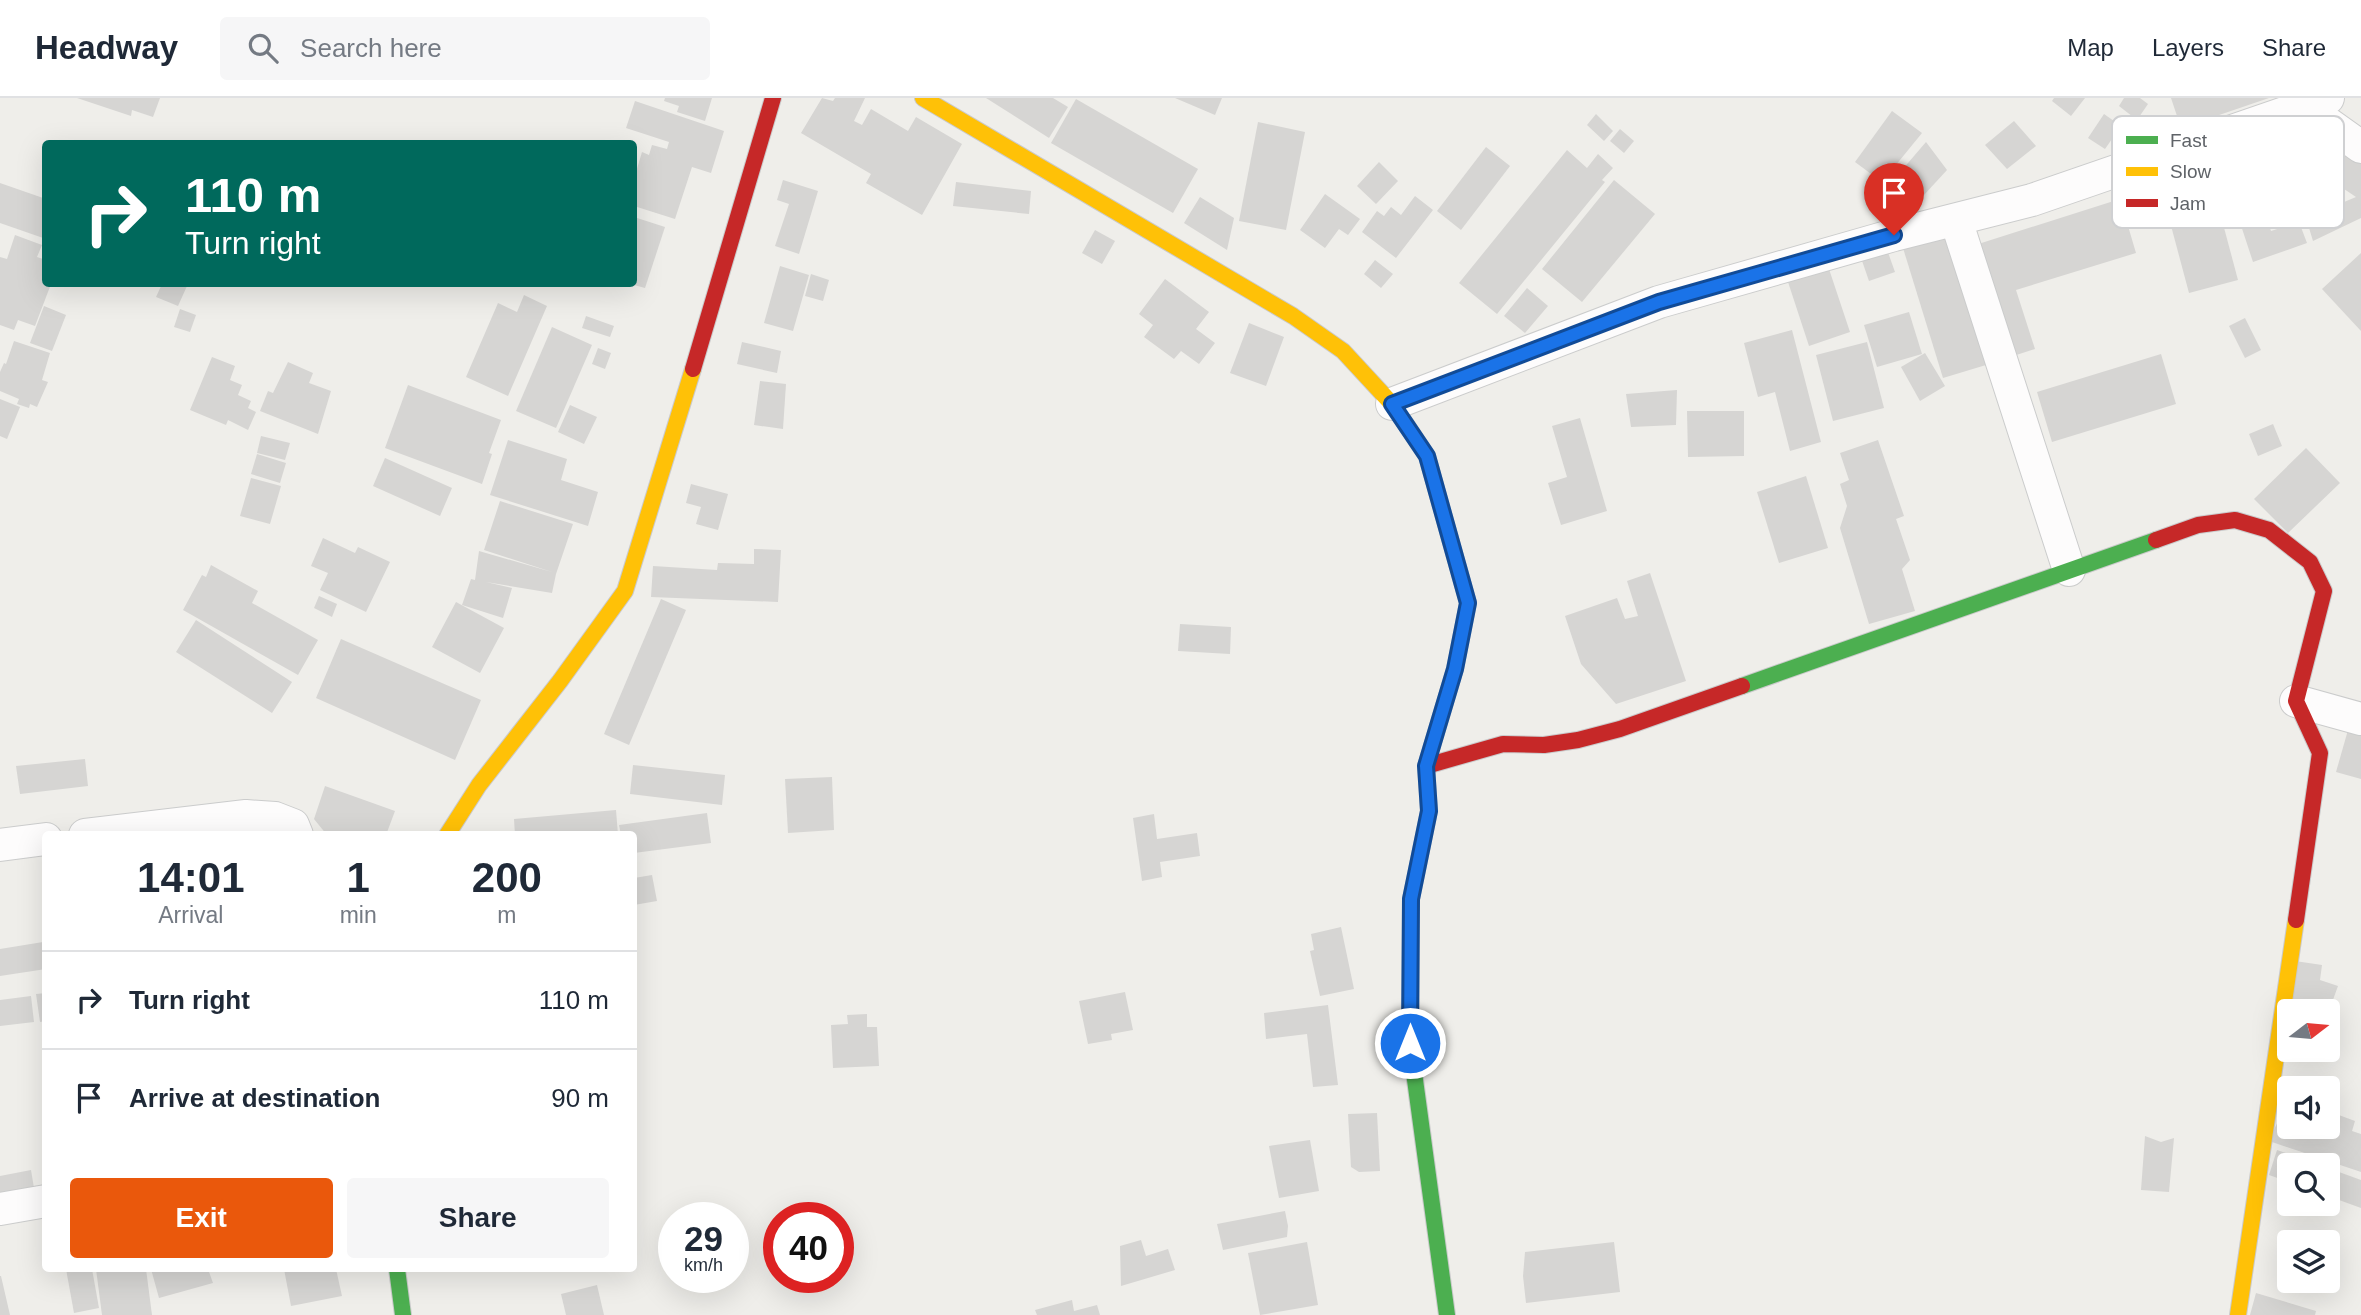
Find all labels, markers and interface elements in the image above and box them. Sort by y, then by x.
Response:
search box [220,17,710,80]
text: Headway [35,29,178,66]
icon: search [244,29,282,67]
text: Search here [300,33,442,63]
text: Map [2067,34,2114,61]
text: Layers [2152,34,2224,61]
text: Share [2262,34,2326,61]
legend [2112,116,2344,228]
text: Fast [2170,130,2208,151]
text: Slow [2170,161,2211,182]
pin [1864,163,1924,235]
icon: right [70,168,161,259]
text: 110 m [185,168,321,222]
icon: arrive [1875,174,1913,212]
text: Jam [2170,193,2206,214]
text: Turn right [185,225,321,261]
text: 14:01 [137,854,245,901]
text: 1 [346,854,370,901]
text: 200 [472,854,542,901]
text: Arrival [158,902,223,928]
text: min [340,902,377,928]
text: m [497,902,516,928]
icon: right [70,981,108,1019]
text: Turn right [129,985,250,1015]
text: 110 m [539,985,609,1015]
north arrow [2277,999,2340,1062]
map controls [2277,999,2340,1293]
position arrow [1373,1006,1447,1080]
button: sound [2277,1076,2340,1139]
icon: arrive [70,1079,108,1117]
text: Arrive at destination [129,1083,380,1113]
text: 90 m [551,1083,609,1113]
button: search [2277,1153,2340,1216]
button: Exit [70,1178,333,1258]
button: Share [347,1178,609,1258]
speed limit sign: 40 [763,1202,854,1293]
text: 29 [684,1219,723,1258]
button: layers [2277,1230,2340,1293]
text: km/h [684,1255,723,1275]

